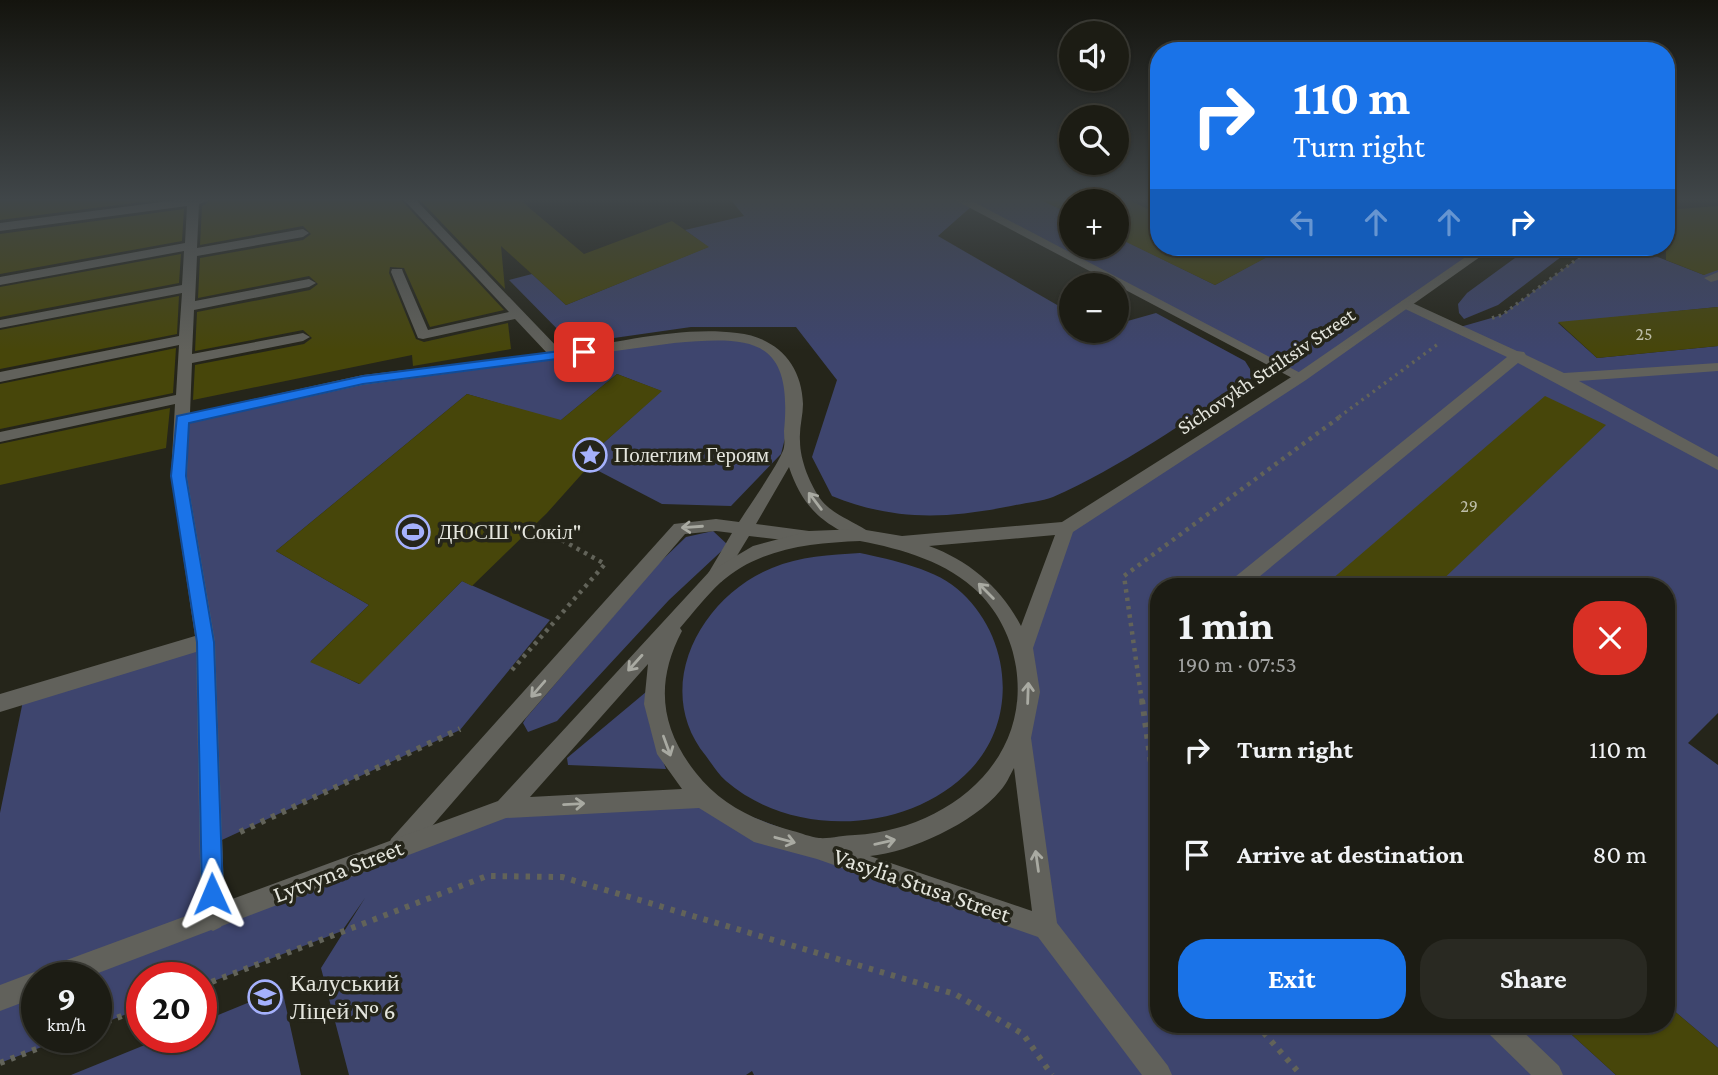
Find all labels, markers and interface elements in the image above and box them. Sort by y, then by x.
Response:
map controls [1059,21,1129,343]
button: sound [1059,21,1129,91]
icon: right [1178,70,1269,161]
text: 110 m [1293,70,1410,125]
button: search [1059,105,1129,175]
text: Turn right [1293,128,1425,164]
button: + [1059,189,1129,259]
icon: left [1284,203,1322,241]
icon: ahead [1357,203,1395,241]
icon: ahead [1430,203,1468,241]
icon: right [1503,203,1541,241]
button: − [1059,273,1129,343]
street label: Sichovykh Striltsiv Street [1173,302,1360,439]
pin [554,322,614,382]
house number: 25 [1635,324,1653,344]
icon: arrive [565,333,603,371]
place icon: Полеглим Героям [571,436,609,474]
place label: Полеглим Героям [614,443,769,467]
one-way arrow [808,491,823,510]
house number: 29 [1460,496,1478,516]
sports icon: ДЮСШ "Сокіл" [394,513,432,551]
place label: ДЮСШ "Сокіл" [438,520,581,544]
one-way arrow [682,521,704,534]
one-way arrow [978,582,995,599]
text: 1 min [1178,601,1274,648]
button: close [1573,601,1647,675]
text: 190 m · 07:53 [1178,651,1297,677]
one-way arrow [627,654,643,672]
one-way arrow [530,680,546,698]
one-way arrow [1021,682,1034,705]
icon: right [1178,731,1216,769]
one-way arrow [662,735,674,757]
text: Turn right [1237,735,1353,764]
text: 110 m [1589,735,1647,764]
one-way arrow [563,798,586,811]
street label: Lytvyna Street [269,833,408,908]
one-way arrow [774,834,796,847]
one-way arrow [873,835,896,849]
icon: arrive [1178,836,1216,874]
text: Arrive at destination [1237,840,1464,869]
text: 80 m [1593,840,1647,869]
street label: Vasylia Stusa Street [830,842,1015,928]
one-way arrow [1031,850,1044,873]
position arrow [175,857,249,931]
button: Exit [1178,939,1406,1019]
button: Share [1420,939,1647,1019]
speed limit sign: 20 [126,962,217,1053]
place label: Калуський Ліцей № 6 [290,969,400,1024]
school or university icon: Калуський Ліцей № 6 [246,978,284,1016]
text: 9 [57,979,76,1018]
text: km/h [47,1015,86,1035]

